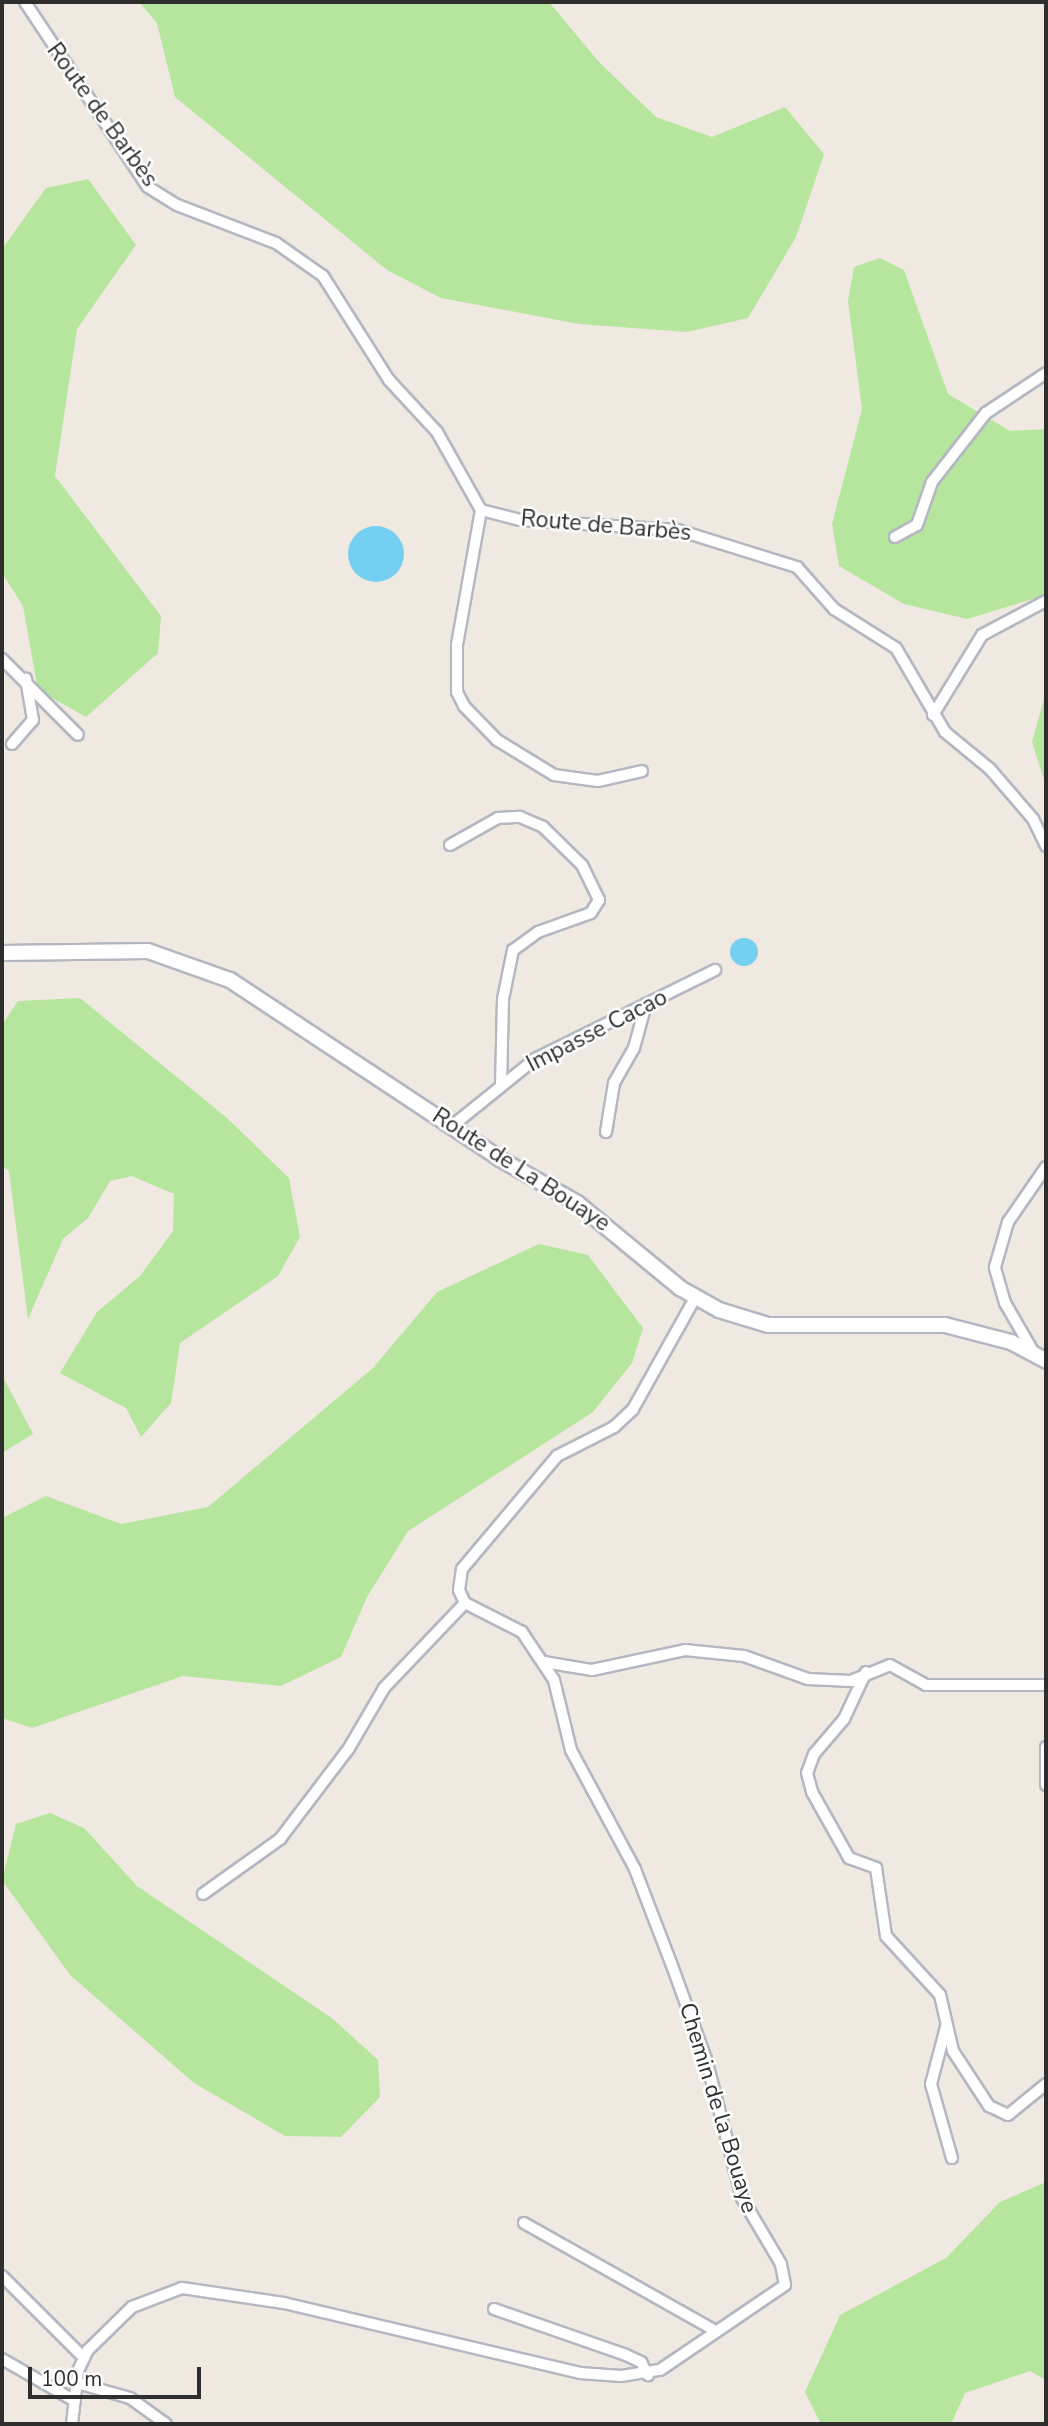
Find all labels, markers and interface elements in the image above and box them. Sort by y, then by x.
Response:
street label: Route de Barbès [41,38,163,192]
street label: Route de Barbès [520,505,692,547]
street label: Impasse Cacao [522,984,672,1078]
street label: Route de La Bouaye [427,1102,615,1238]
street label: Chemin de la Bouaye [673,2000,763,2216]
scale bar [32,2352,205,2396]
text: 100 m [41,2365,102,2393]

